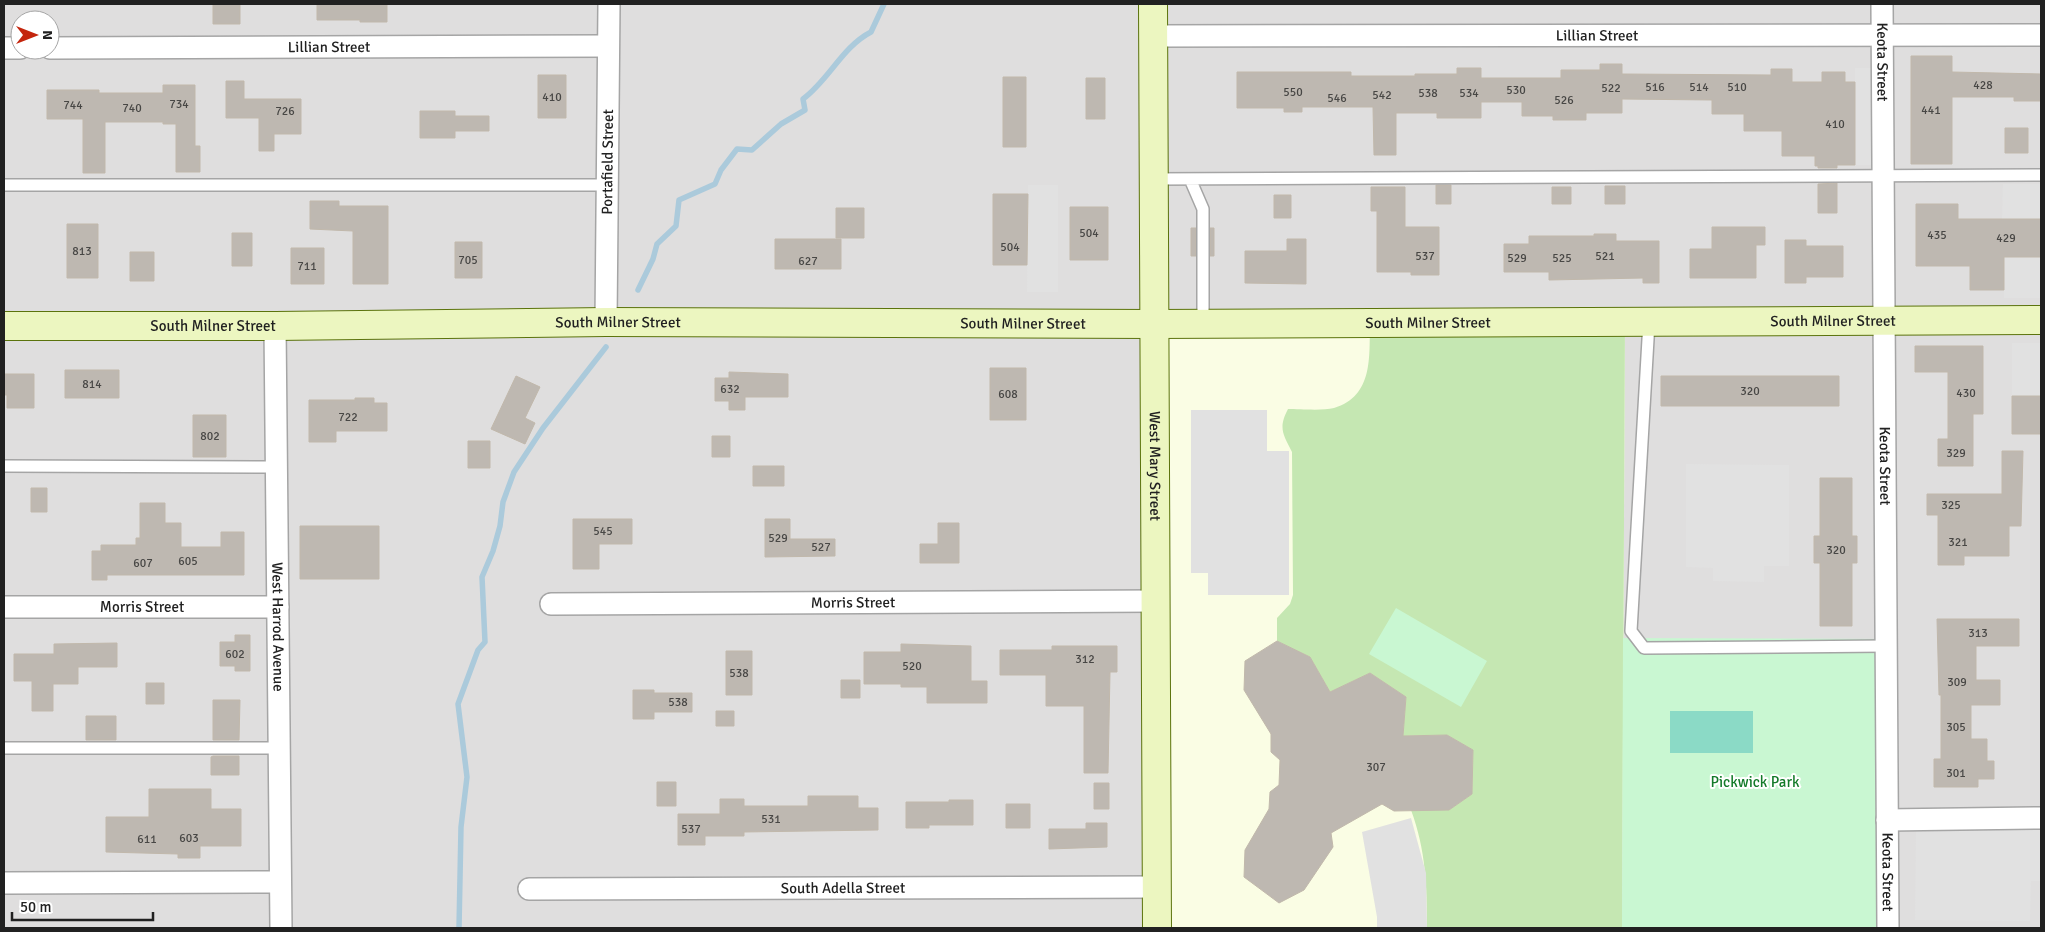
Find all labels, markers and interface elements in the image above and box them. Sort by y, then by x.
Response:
north arrow [10,10,60,60]
street label: Keota Street [1873,22,1892,102]
street label: Lillian Street [1556,26,1638,45]
text: N [39,30,56,40]
street label: Lillian Street [288,38,370,56]
house number: 428 [1973,78,1993,93]
house number: 516 [1645,80,1665,95]
house number: 514 [1689,80,1709,95]
house number: 510 [1727,80,1747,95]
house number: 522 [1601,81,1621,96]
house number: 530 [1506,83,1526,98]
house number: 550 [1283,85,1303,100]
house number: 538 [1418,86,1438,101]
house number: 534 [1459,86,1479,101]
house number: 542 [1372,88,1392,103]
house number: 410 [542,90,562,105]
house number: 546 [1327,91,1347,106]
house number: 526 [1554,93,1574,108]
house number: 734 [169,97,189,112]
house number: 744 [63,98,83,113]
house number: 740 [122,101,142,116]
house number: 441 [1921,103,1941,118]
house number: 726 [275,104,295,119]
street label: Portafield Street [598,109,617,215]
house number: 410 [1825,117,1845,132]
house number: 504 [1079,226,1099,241]
house number: 435 [1927,228,1947,243]
house number: 429 [1996,231,2016,246]
house number: 504 [1000,240,1020,255]
house number: 813 [72,244,92,259]
house number: 537 [1415,249,1435,264]
house number: 521 [1595,249,1615,264]
house number: 529 [1507,251,1527,266]
house number: 525 [1552,251,1572,266]
house number: 705 [458,253,478,268]
house number: 627 [798,254,818,269]
house number: 711 [297,259,317,274]
street label: South Milner Street [1770,312,1896,330]
street label: South Milner Street [555,313,681,332]
street label: South Milner Street [1365,313,1491,332]
street label: South Milner Street [960,314,1086,333]
street label: South Milner Street [150,317,276,335]
house number: 814 [82,377,102,392]
house number: 632 [720,382,740,397]
house number: 320 [1740,384,1760,399]
house number: 430 [1956,386,1976,401]
house number: 608 [998,387,1018,402]
house number: 722 [338,410,358,425]
street label: West Mary Street [1146,411,1164,521]
street label: Keota Street [1876,426,1894,506]
house number: 802 [200,429,220,444]
house number: 329 [1946,446,1966,461]
house number: 325 [1941,498,1961,513]
house number: 545 [593,524,613,539]
house number: 529 [768,531,788,546]
house number: 321 [1948,535,1968,550]
house number: 527 [811,540,831,555]
house number: 320 [1826,543,1846,558]
house number: 605 [178,554,198,569]
house number: 607 [133,556,153,571]
street label: West Harrod Avenue [268,562,288,692]
street label: Morris Street [811,593,895,612]
street label: Morris Street [100,598,184,616]
house number: 313 [1968,626,1988,641]
house number: 602 [225,647,245,662]
house number: 312 [1075,652,1095,667]
house number: 520 [902,659,922,674]
house number: 538 [729,666,749,681]
house number: 309 [1947,675,1967,690]
house number: 538 [668,695,688,710]
house number: 305 [1946,720,1966,735]
house number: 307 [1366,760,1386,775]
house number: 301 [1946,766,1966,781]
park label: Pickwick Park [1711,773,1800,791]
house number: 531 [761,812,781,827]
house number: 537 [681,822,701,837]
house number: 603 [179,831,199,846]
house number: 611 [137,832,157,847]
street label: Keota Street [1878,832,1897,912]
street label: South Adella Street [781,879,905,897]
scale bar [12,890,154,922]
text: 50 m [20,898,51,916]

